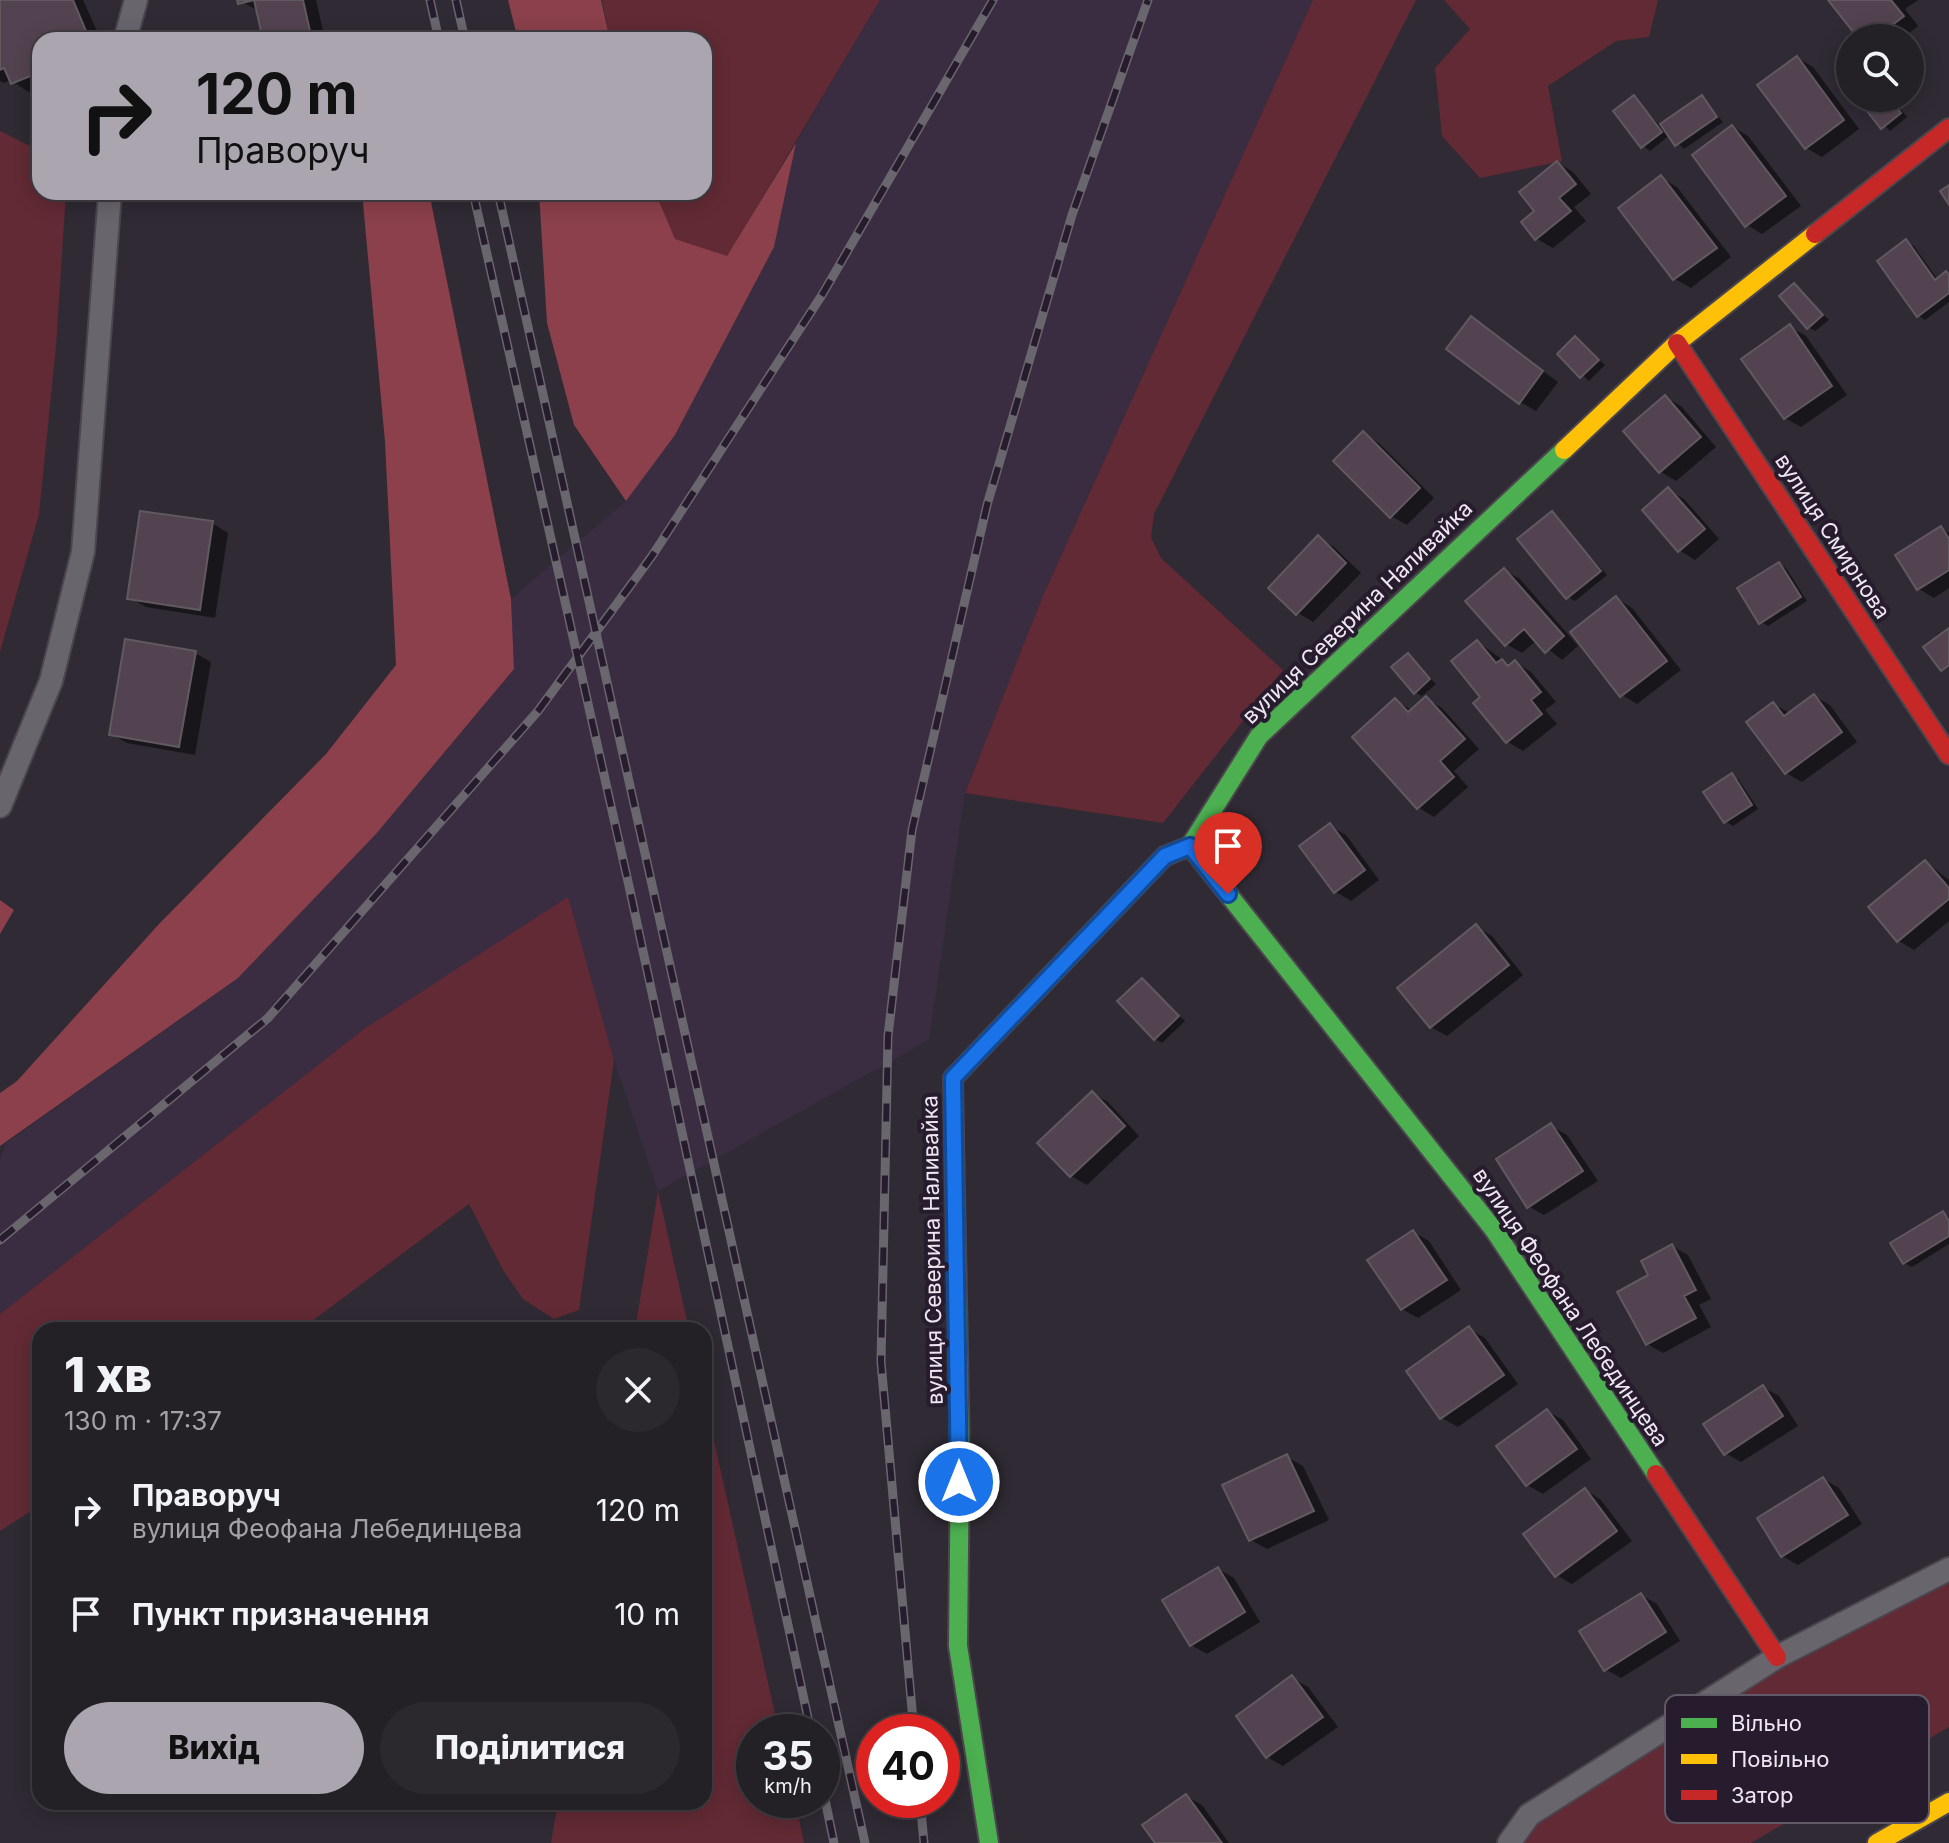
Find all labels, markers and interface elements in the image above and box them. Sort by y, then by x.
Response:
map controls [1836,24,1924,112]
button: search [1836,24,1924,112]
text: 120 m [196,60,358,128]
icon: right [64,64,168,168]
text: Праворуч [196,128,369,172]
street label: вулиця Смирнова [1770,449,1896,623]
street label: вулиця Северина Наливайка [1237,495,1477,729]
pin [1194,812,1262,894]
icon: arrive [1206,824,1250,868]
street label: вулиця Северина Наливайка [916,1095,948,1405]
street label: вулиця Феофана Лебединцева [1468,1163,1674,1451]
text: 1 хв [64,1345,152,1404]
button: close [596,1348,680,1432]
text: 130 m · 17:37 [64,1405,222,1436]
position arrow [917,1440,1001,1524]
text: Праворуч [132,1477,281,1513]
icon: right [64,1488,108,1532]
text: 120 m [596,1492,680,1528]
text: вулиця Феофана Лебединцева [132,1513,522,1544]
icon: arrive [64,1592,108,1636]
text: Пункт призначення [132,1596,430,1632]
text: 10 m [614,1596,680,1632]
legend [1665,1695,1929,1823]
button: Вихід [64,1702,364,1794]
button: Поділитися [380,1702,680,1794]
text: Вільно [1731,1710,1802,1736]
speed limit sign: 40 [856,1714,960,1818]
text: 35 [762,1731,814,1780]
text: Повільно [1731,1746,1829,1772]
text: km/h [764,1774,812,1798]
text: Затор [1731,1782,1794,1808]

